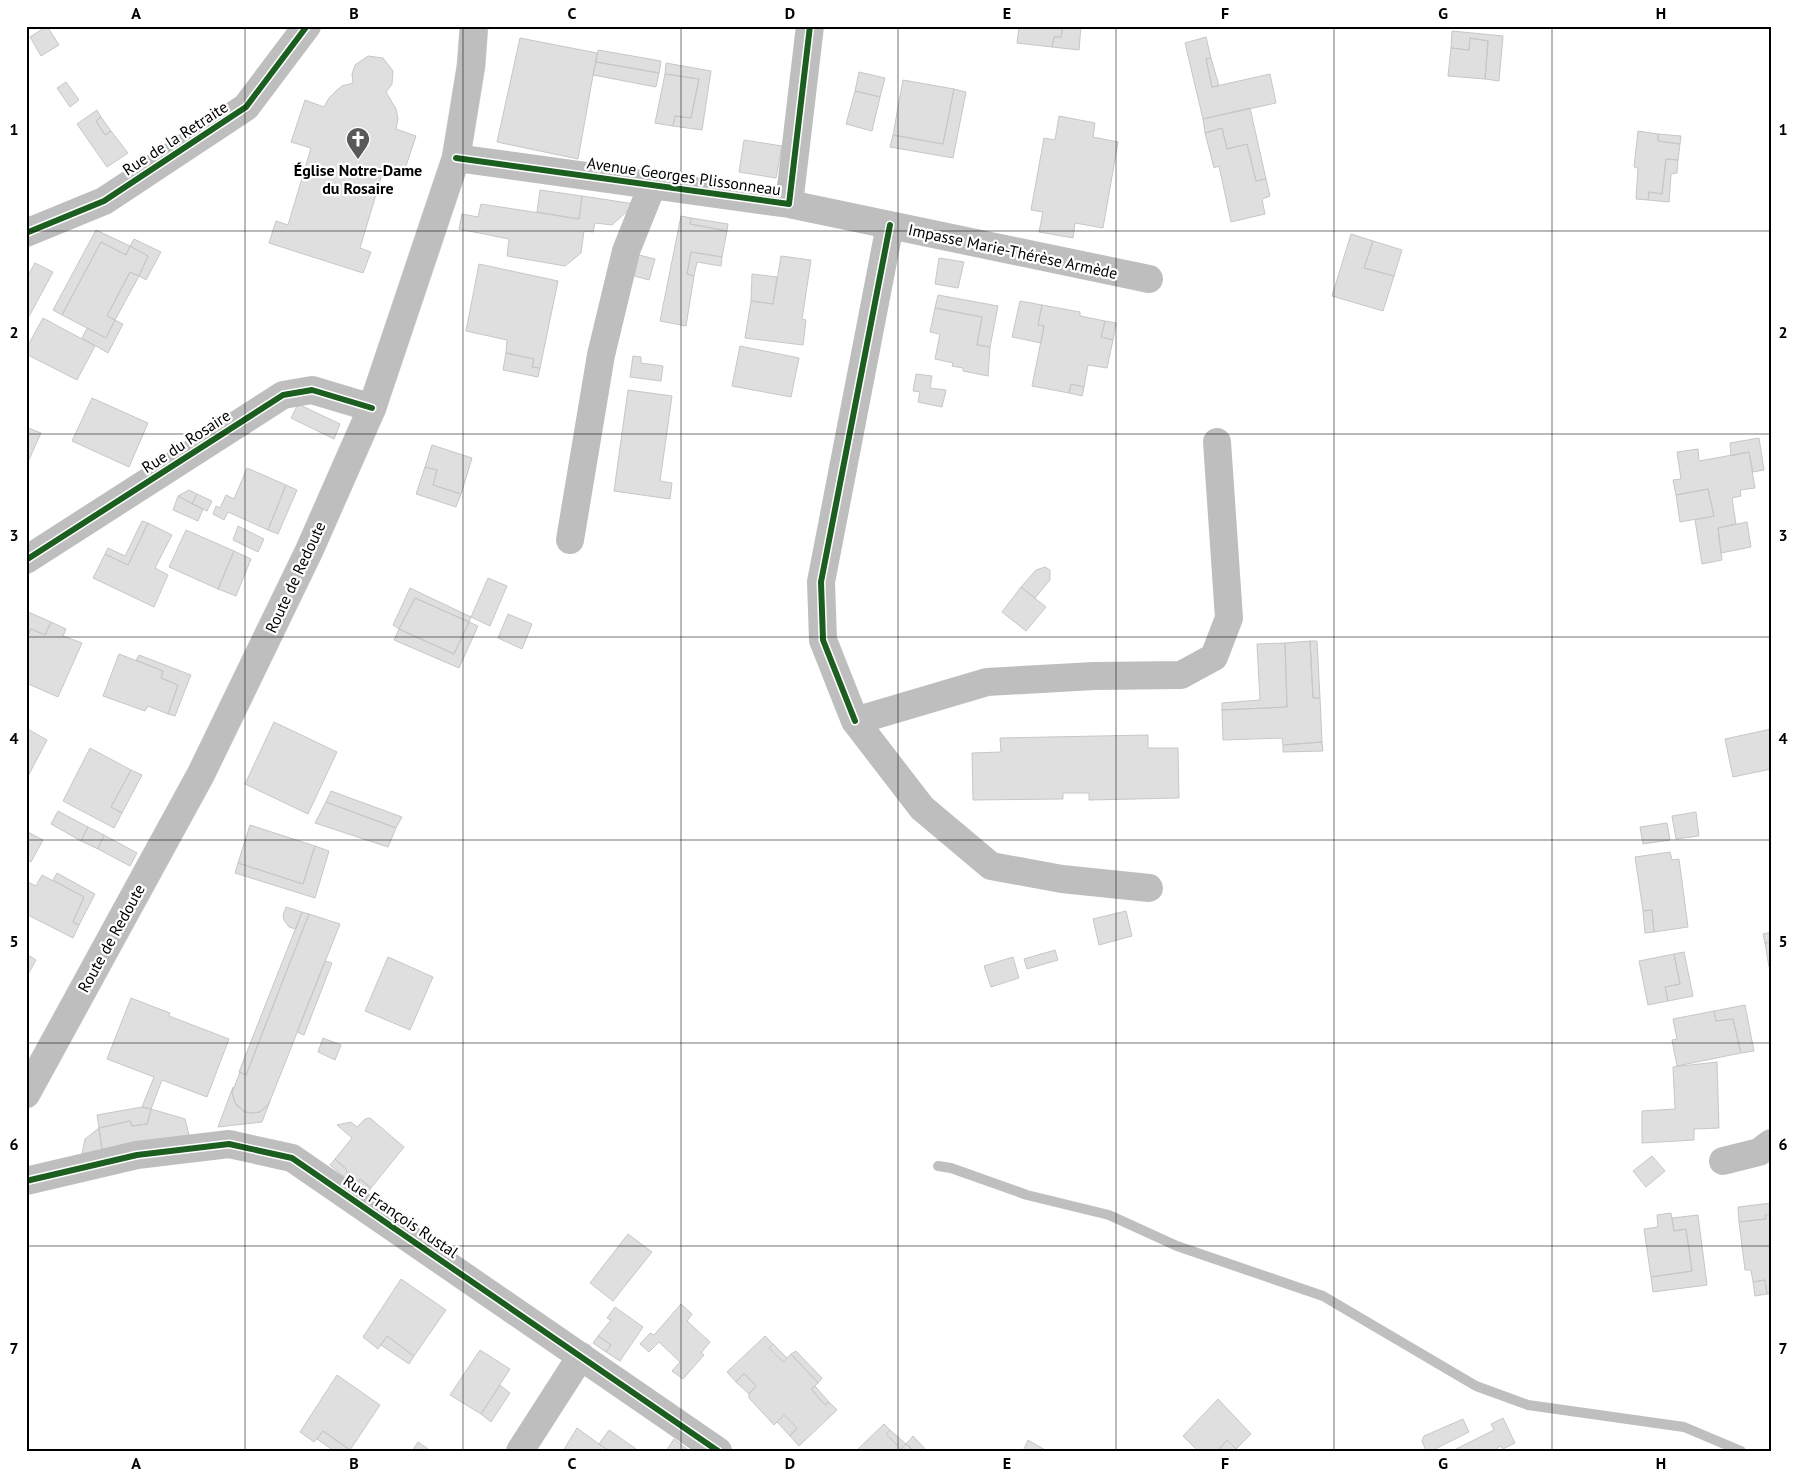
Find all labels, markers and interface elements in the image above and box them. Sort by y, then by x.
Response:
text: A [131,3,141,23]
text: B [349,3,359,23]
text: C [568,3,577,23]
text: D [785,3,795,23]
text: E [1003,3,1011,23]
text: F [1221,3,1229,23]
text: G [1438,3,1448,23]
text: H [1656,3,1666,23]
street label: Rue de la Retraite [119,96,231,180]
text: 1 [9,119,19,139]
text: 1 [1778,119,1788,139]
church icon: Église Notre-Dame du Rosaire [345,126,371,160]
street label: Avenue Georges Plissonneau [586,152,782,200]
place label: Église Notre-Dame du Rosaire [294,160,422,198]
street label: Impasse Marie-Thérèse Armède [906,219,1120,283]
text: 2 [9,322,19,342]
text: 2 [1778,322,1788,342]
street label: Rue du Rosaire [138,405,234,477]
street label: Route de Redoute [260,518,330,636]
text: 3 [9,525,19,545]
text: 3 [1778,525,1788,545]
text: 4 [9,728,19,748]
text: 4 [1778,728,1788,748]
street label: Route de Redoute [73,880,149,996]
text: 5 [9,931,19,951]
text: 5 [1778,931,1788,951]
text: 6 [9,1134,19,1154]
text: 6 [1778,1134,1788,1154]
street label: Rue François Rustal [340,1170,463,1262]
text: 7 [9,1338,19,1358]
text: 7 [1778,1338,1788,1358]
text: A [131,1453,141,1473]
text: B [349,1453,359,1473]
text: C [568,1453,577,1473]
text: D [785,1453,795,1473]
text: E [1003,1453,1011,1473]
text: F [1221,1453,1229,1473]
text: G [1438,1453,1448,1473]
text: H [1656,1453,1666,1473]

